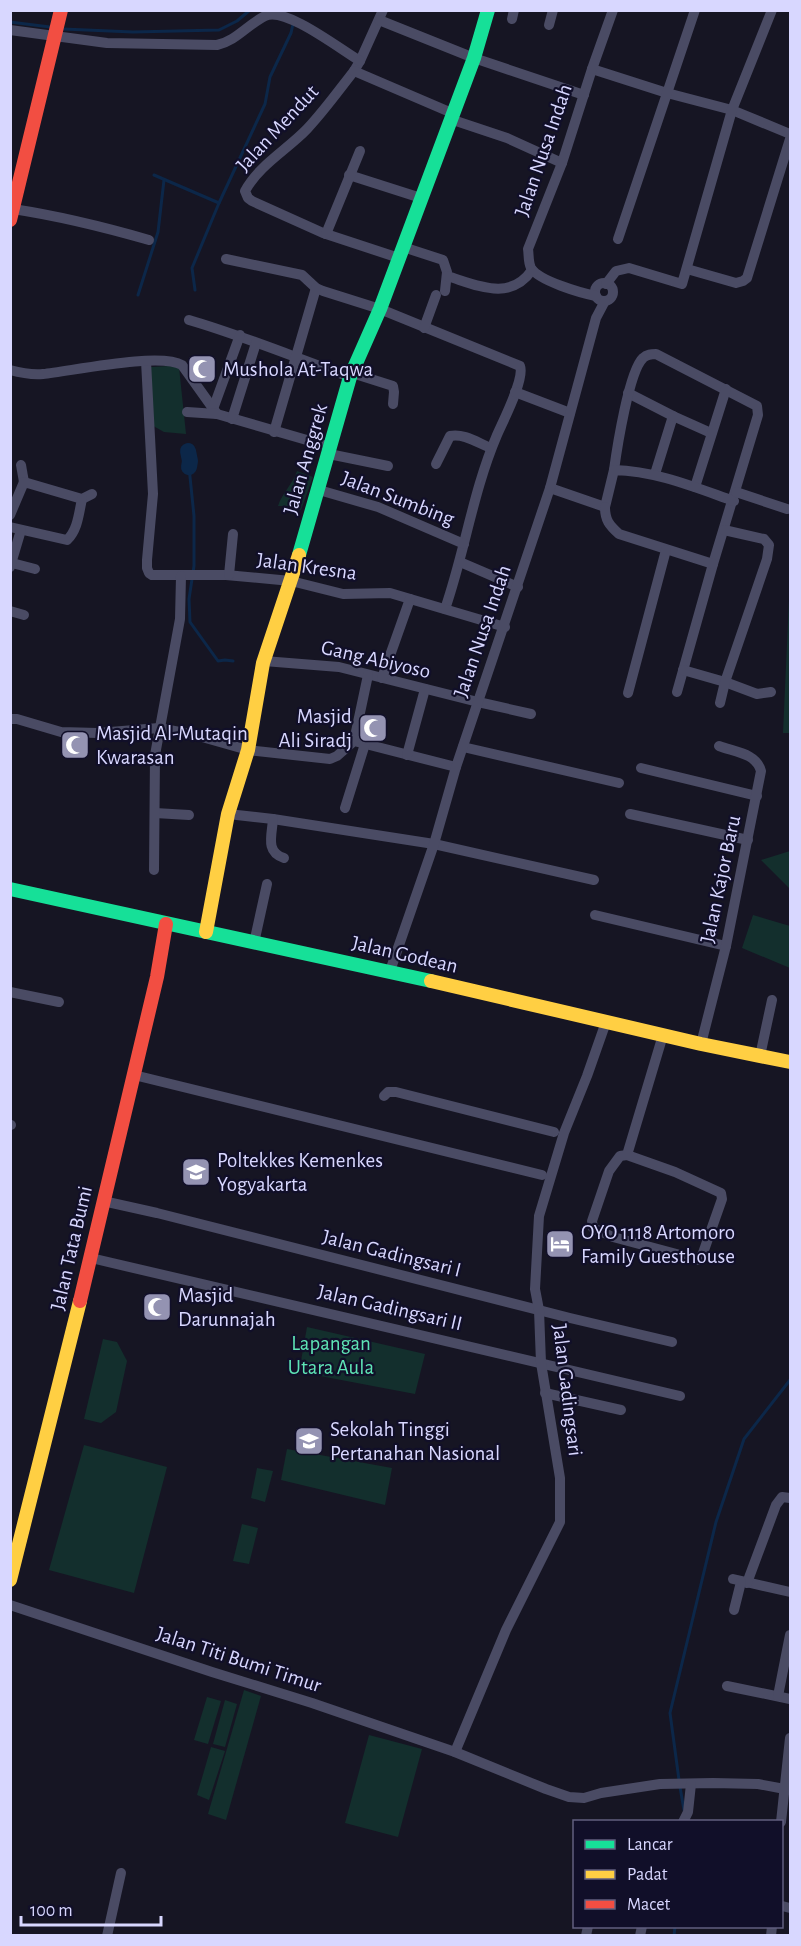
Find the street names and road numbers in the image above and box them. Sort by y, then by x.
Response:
street label: Jalan Mendut [232,81,323,176]
street label: Jalan Nusa Indah [511,81,576,219]
street label: Jalan Anggrek [280,401,331,517]
street label: Jalan Sumbing [339,467,458,530]
street label: Jalan Kresna [256,549,359,584]
street label: Jalan Nusa Indah [450,562,515,700]
street label: Gang Abiyoso [319,637,433,682]
street label: Jalan Kajor Baru [697,813,744,945]
street label: Jalan Godean [350,932,460,977]
street label: Jalan Tata Bumi [47,1184,96,1312]
street label: Jalan Gadingsari I [320,1226,463,1281]
street label: Jalan Gadingsari II [316,1281,464,1334]
street label: Jalan Gadingsari [549,1323,586,1457]
street label: Jalan Titi Bumi Timur [154,1623,324,1696]

